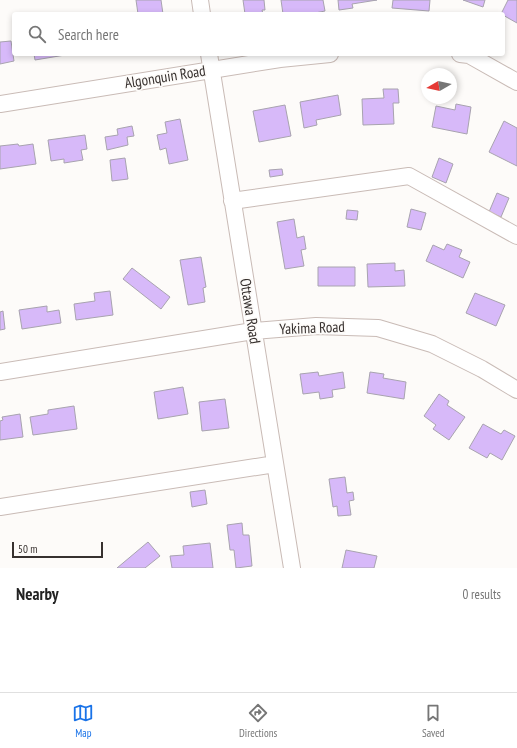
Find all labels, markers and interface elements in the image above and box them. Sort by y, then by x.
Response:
search box [12,12,505,56]
icon: search [26,23,48,45]
text: Search here [58,25,119,44]
street label: Algonquin Road [123,61,207,92]
north arrow [421,68,457,104]
street label: Ottawa Road [236,277,265,345]
street label: Yakima Road [279,317,345,338]
scale bar [12,540,103,559]
text: 50 m [18,542,37,556]
text: Nearby [16,583,59,605]
text: 0 results [462,586,501,603]
tab: Map [72,702,94,740]
tab: Directions [239,702,277,740]
tab: Saved [422,702,445,740]

